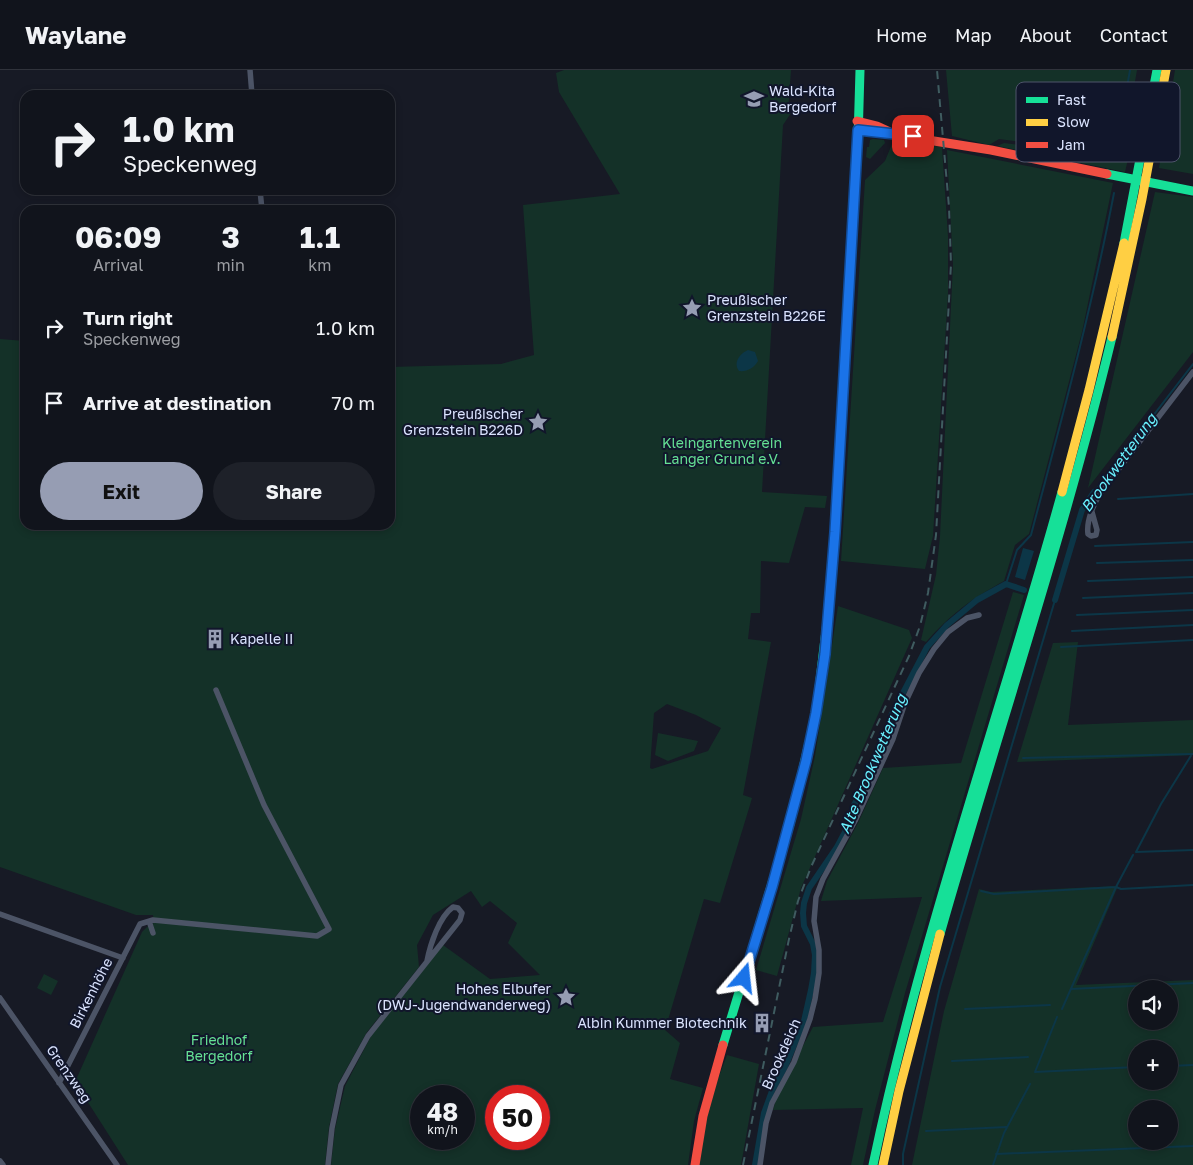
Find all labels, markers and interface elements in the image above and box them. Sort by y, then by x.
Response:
text: Waylane [25,20,126,49]
text: Home [876,24,927,46]
text: Map [955,24,992,46]
text: About [1020,24,1072,46]
text: Contact [1100,24,1168,46]
place label: Wald-Kita Bergedorf [769,82,836,115]
legend [1016,82,1180,162]
school or university icon: Wald-Kita Bergedorf [743,88,765,110]
text: Fast [1057,91,1086,108]
text: 1.0 km [123,108,235,150]
icon: right [40,110,105,175]
text: Slow [1057,113,1090,130]
pin [892,115,934,157]
icon: arrive [899,122,927,150]
text: Jam [1057,136,1085,153]
text: Speckenweg [123,150,257,177]
text: 06:09 [75,219,162,255]
text: 3 [221,219,240,255]
text: 1.1 [300,219,340,255]
text: Arrival [93,255,143,275]
text: min [216,255,245,275]
text: km [308,255,331,275]
place label: Preußischer Grenzstein B226E [707,291,826,324]
place icon: Preußischer Grenzstein B226E [681,297,703,319]
text: Turn right [83,306,173,329]
icon: right [40,314,68,342]
text: 1.0 km [316,316,375,339]
text: Speckenweg [83,329,181,349]
icon: arrive [40,389,68,417]
text: Arrive at destination [83,391,271,414]
text: 70 m [332,391,375,414]
place label: Preußischer Grenzstein B226D [403,405,524,438]
water label: Brookwetterung [1077,408,1162,516]
place icon: Preußischer Grenzstein B226D [527,411,549,433]
park label: Kleingartenverein Langer Grund e.V. [662,434,782,467]
button: Exit [40,462,203,520]
button: Share [213,462,375,520]
building icon: Kapelle II [204,628,226,650]
place label: Kapelle II [230,630,293,647]
water label: Alte Brookwetterung [835,690,911,836]
position arrow [717,951,769,1003]
street label: Birkenhöhe [66,955,116,1031]
place label: Hohes Elbufer (DWJ-Jugendwanderweg) [377,980,552,1013]
map controls [1128,980,1178,1150]
button: sound [1128,980,1178,1030]
place icon: Hohes Elbufer (DWJ-Jugendwanderweg) [555,986,577,1008]
building icon: Albin Kummer Biotechnik [751,1012,773,1034]
place label: Albin Kummer Biotechnik [577,1014,747,1031]
street label: Brookdeich [757,1016,804,1092]
park label: Friedhof Bergedorf [185,1031,253,1064]
button: + [1128,1040,1178,1090]
street label: Grenzweg [43,1041,96,1106]
speed limit sign: 50 [485,1085,550,1150]
text: 48 [427,1096,458,1127]
button: − [1128,1100,1178,1150]
text: km/h [427,1122,458,1137]

